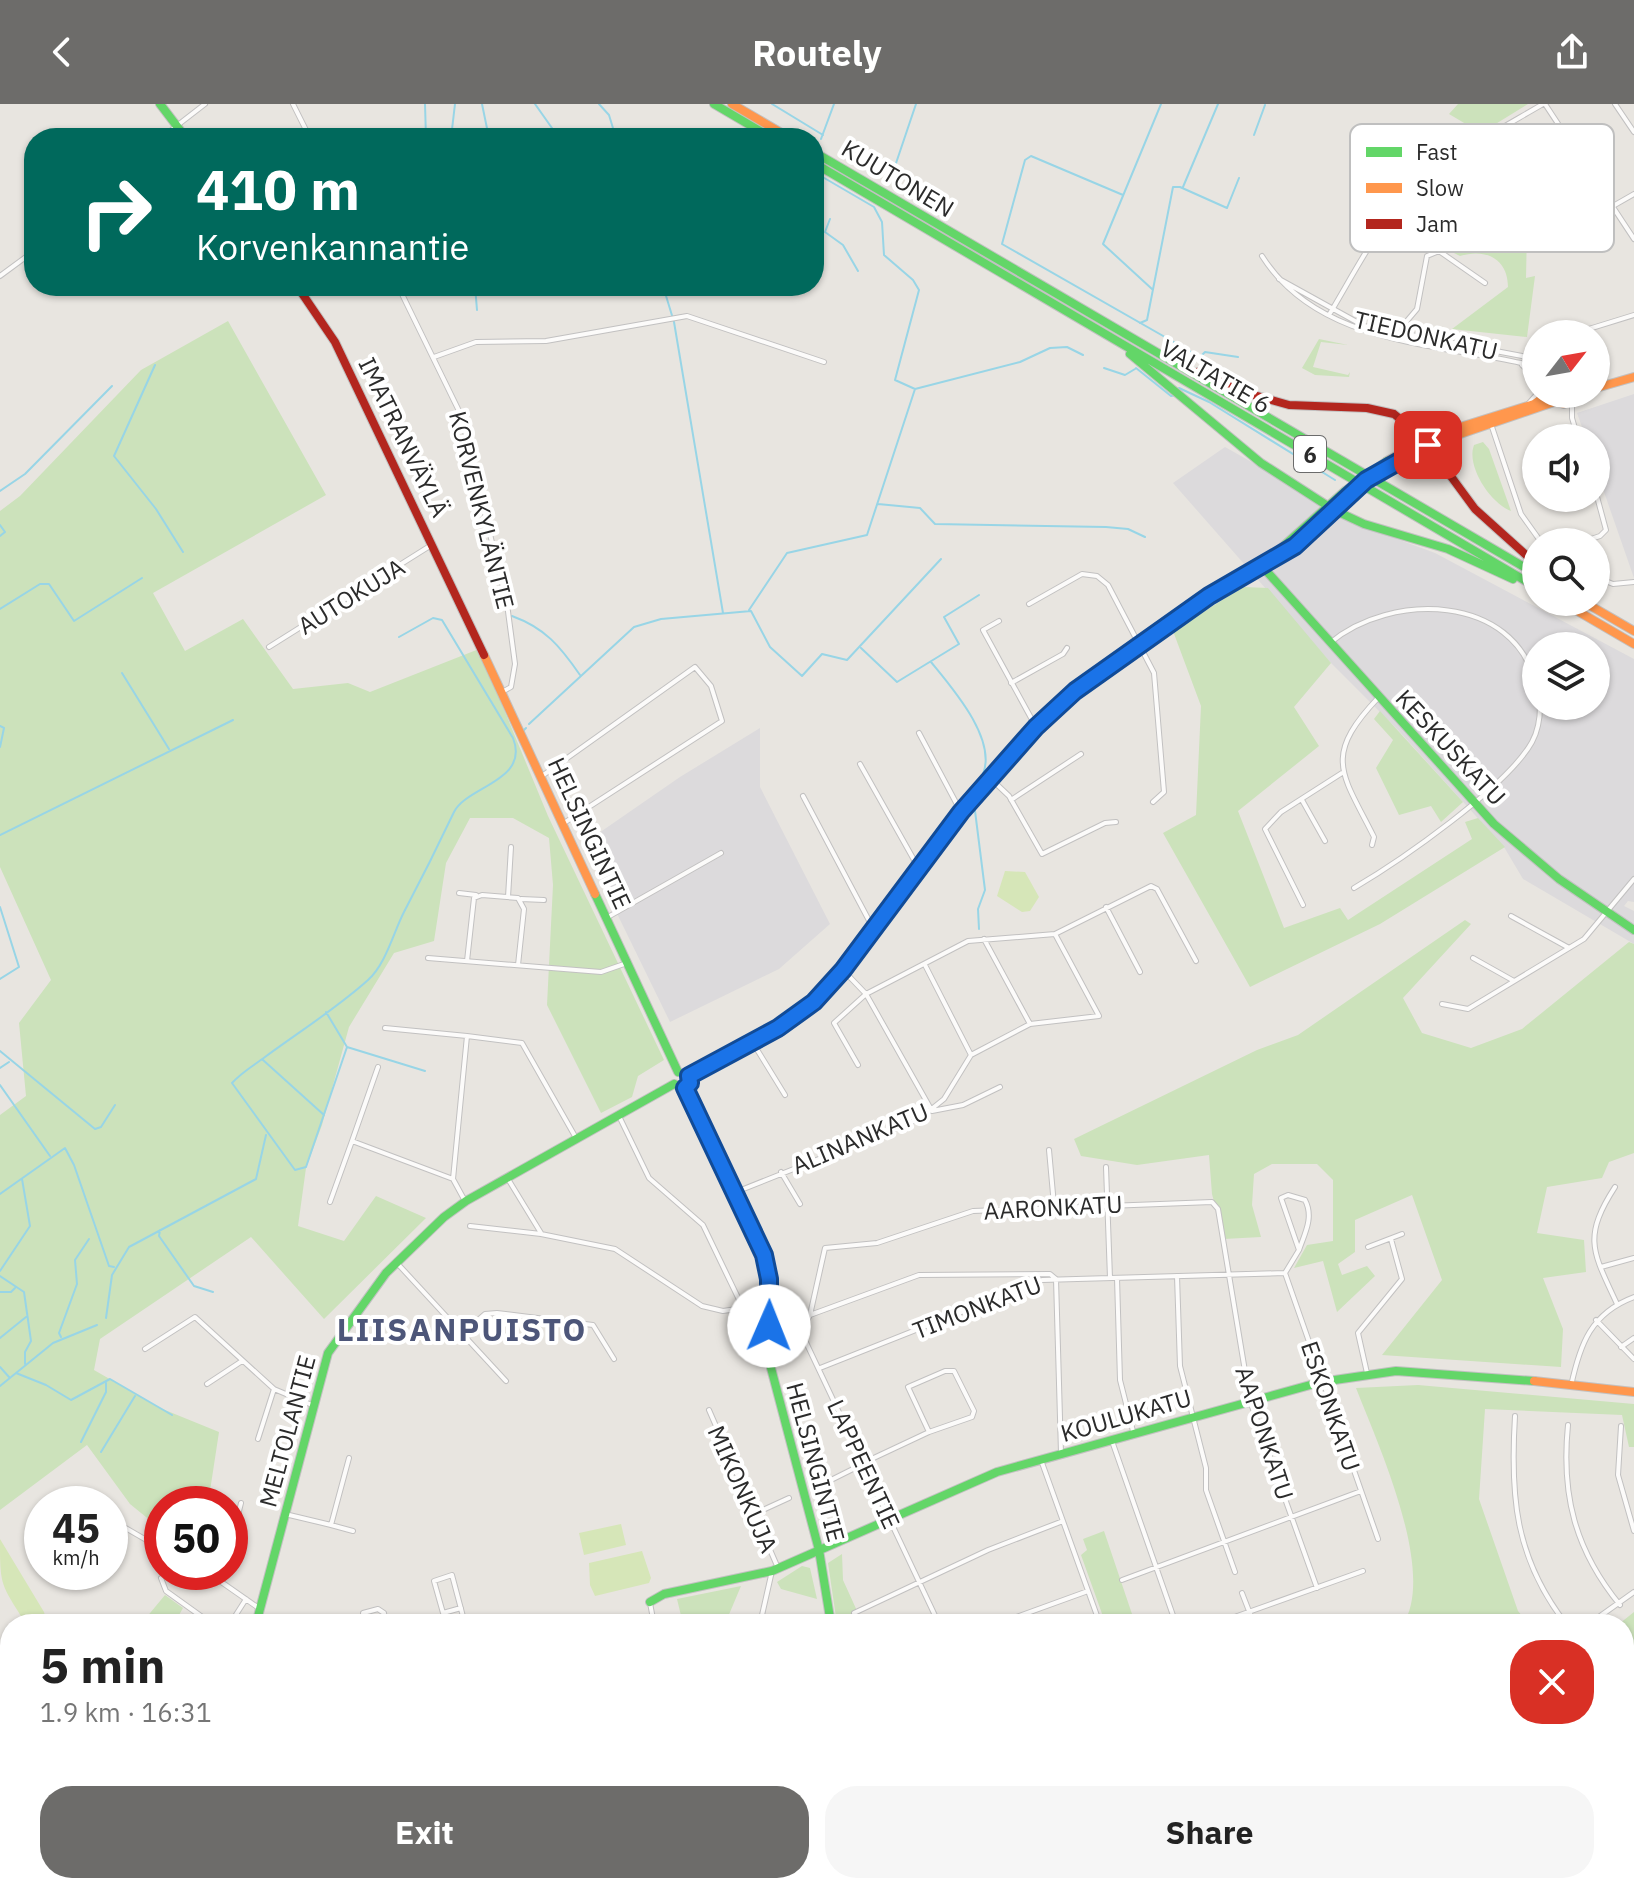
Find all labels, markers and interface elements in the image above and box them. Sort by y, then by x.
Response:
text: Routely [752,29,882,76]
icon: back [40,30,84,74]
icon: share [1550,30,1594,74]
legend [1350,124,1614,252]
street label: KUUTONEN [836,132,960,224]
text: Fast [1416,137,1457,166]
text: 410 m [196,153,360,225]
icon: right [64,160,168,264]
text: Slow [1416,173,1464,202]
text: Jam [1416,209,1458,238]
text: Korvenkannantie [196,223,469,270]
street label: TIEDONKATU [1351,303,1501,367]
north arrow [1522,320,1610,408]
map controls [1522,320,1610,720]
street label: VALTATIE 6 [1155,331,1277,421]
street label: IMATRANVÄYLÄ [351,352,457,522]
street label: KORVENKYLÄNTIE [442,408,522,612]
pin [1394,411,1462,479]
icon: arrive [1406,423,1450,467]
button: sound [1522,424,1610,512]
road number: 6 [1294,436,1326,472]
button: search [1522,528,1610,616]
street label: AUTOKUJA [292,551,410,641]
button: layers [1522,632,1610,720]
street label: KESKUSKATU [1389,682,1513,812]
street label: HELSINGINTIE [541,752,639,914]
street label: ALINANKATU [787,1095,933,1181]
street label: AARONKATU [983,1187,1123,1227]
street label: TIMONKATU [908,1268,1046,1346]
position arrow [727,1284,811,1368]
district label: LIISANPUISTO [337,1308,587,1350]
street label: ESKONKATU [1294,1337,1368,1475]
street label: MELTOLANTIE [251,1351,323,1511]
street label: AAPONKATU [1228,1362,1302,1504]
street label: HELSINGINTIE [779,1379,853,1545]
street label: KOULUKATU [1057,1381,1195,1449]
street label: LAPPEENTIE [820,1394,908,1534]
street label: MIKONKUJA [701,1420,785,1558]
speed limit sign: 50 [144,1486,248,1590]
text: 45 [52,1502,100,1554]
text: km/h [52,1544,100,1571]
text: 5 min [40,1634,165,1696]
button: close [1510,1640,1594,1724]
text: 1.9 km · 16:31 [40,1695,212,1729]
button: Exit [40,1786,809,1878]
button: Share [825,1786,1594,1878]

